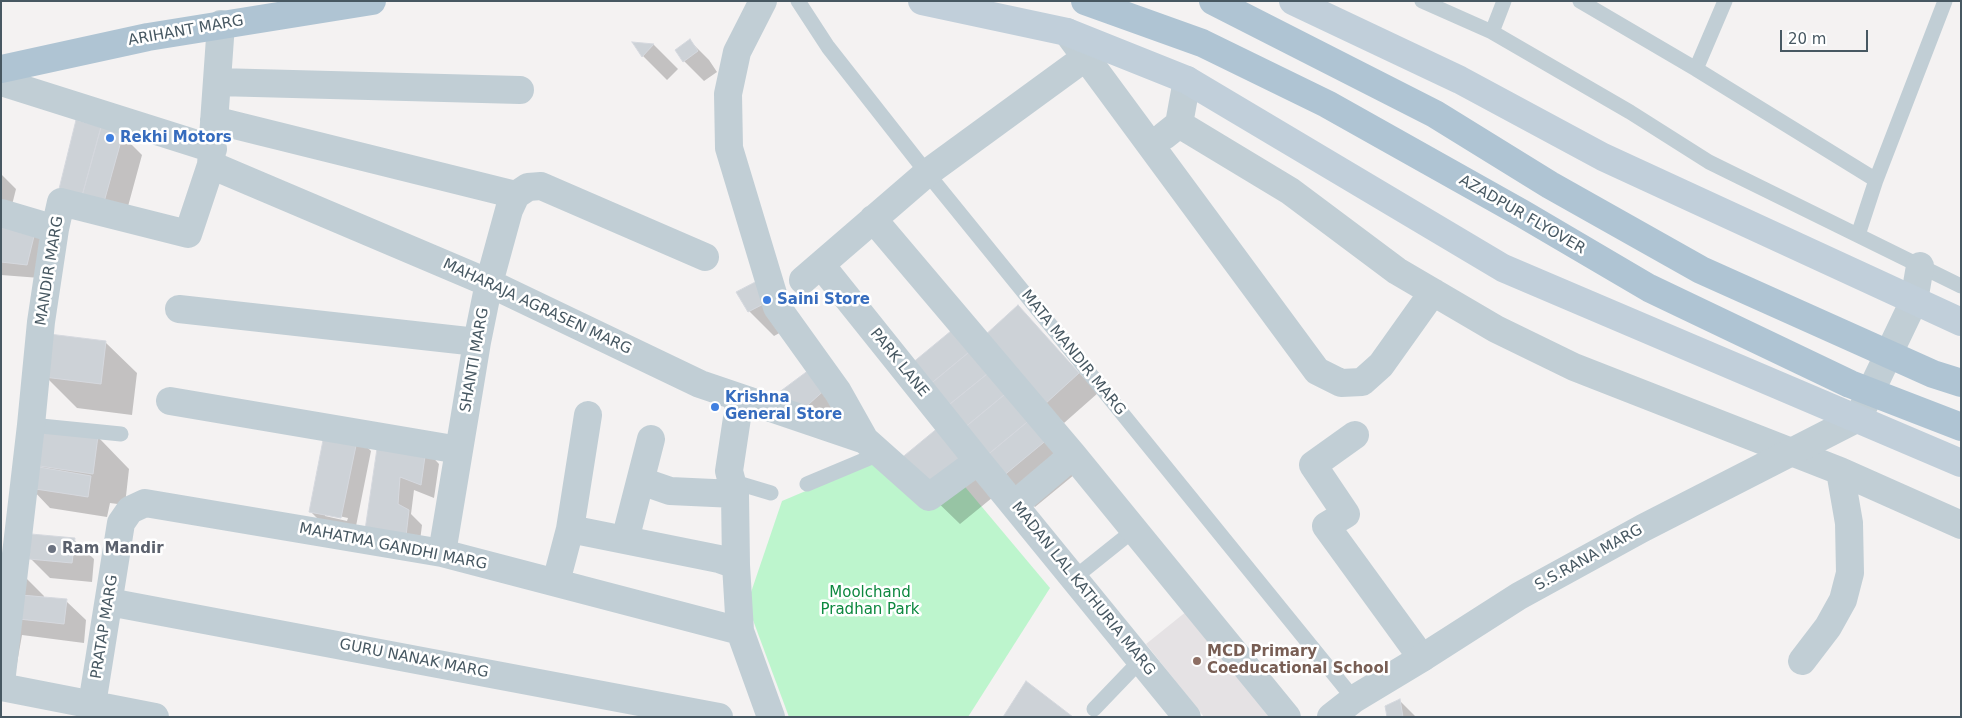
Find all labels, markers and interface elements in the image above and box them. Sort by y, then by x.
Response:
street label: ARIHANT MARG [127,12,245,50]
scale bar [1782,20,1870,52]
text: 20 m [1788,30,1826,48]
place label: Rekhi Motors [120,129,232,147]
marker: Rekhi Motors [104,132,116,144]
street label: AZADPUR FLYOVER [1456,172,1588,258]
street label: MANDIR MARG [32,215,68,327]
street label: MAHARAJA AGRASEN MARG [440,255,634,359]
street label: MATA MANDIR MARG [1017,287,1129,419]
place label: Saini Store [777,291,870,309]
marker: Saini Store [761,294,773,306]
street label: SHANTI MARG [457,306,493,414]
street label: PARK LANE [866,325,932,401]
place label: Krishna General Store [725,389,842,424]
marker: Krishna General Store [709,401,721,413]
street label: MADAN LAL KATHURIA MARG [1007,499,1159,679]
street label: MAHATMA GANDHI MARG [297,520,489,574]
street label: S.S.RANA MARG [1532,521,1646,595]
place label: Ram Mandir [62,540,164,558]
marker: Ram Mandir [46,543,58,555]
street label: PRATAP MARG [88,574,122,680]
park label: Moolchand Pradhan Park [820,584,920,619]
street label: GURU NANAK MARG [338,636,490,682]
place label: MCD Primary Coeducational School [1207,643,1389,678]
marker: MCD Primary Coeducational School [1191,655,1203,667]

